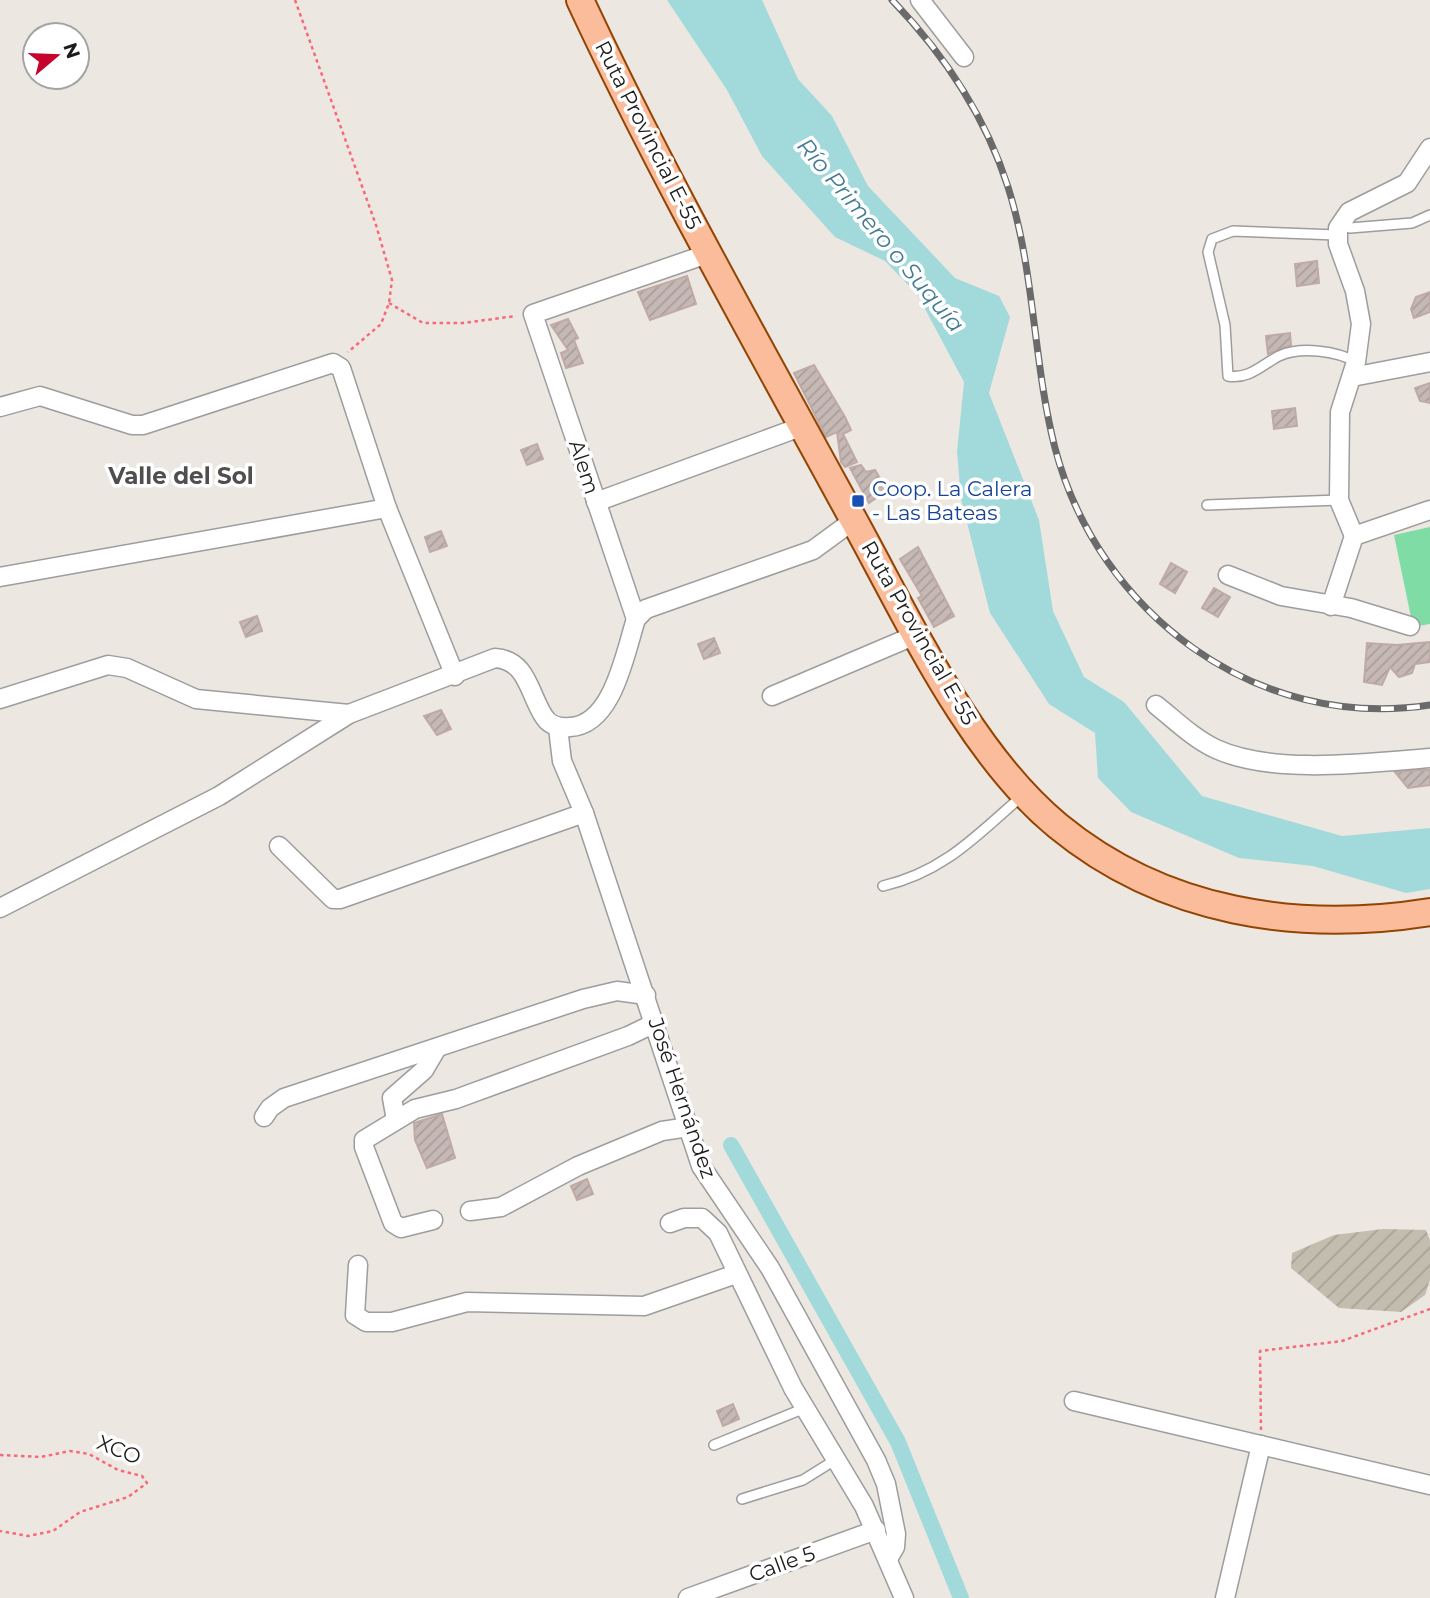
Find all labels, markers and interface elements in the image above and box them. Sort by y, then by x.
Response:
north arrow [21,21,91,91]
street label: Ruta Provincial E-55 [590,36,707,233]
text: N [58,40,85,62]
water label: Río Primero o Suquía [792,132,970,338]
street label: Alem [564,437,605,497]
district label: Valle del Sol [107,462,254,490]
place label: Coop. La Calera - Las Bateas [872,476,1032,525]
marker: Coop. La Calera - Las Bateas [850,493,866,509]
street label: Ruta Provincial E-55 [857,536,982,729]
street label: José Hernández [643,1013,722,1182]
street label: XCO [94,1430,145,1470]
street label: Calle 5 [745,1540,818,1587]

